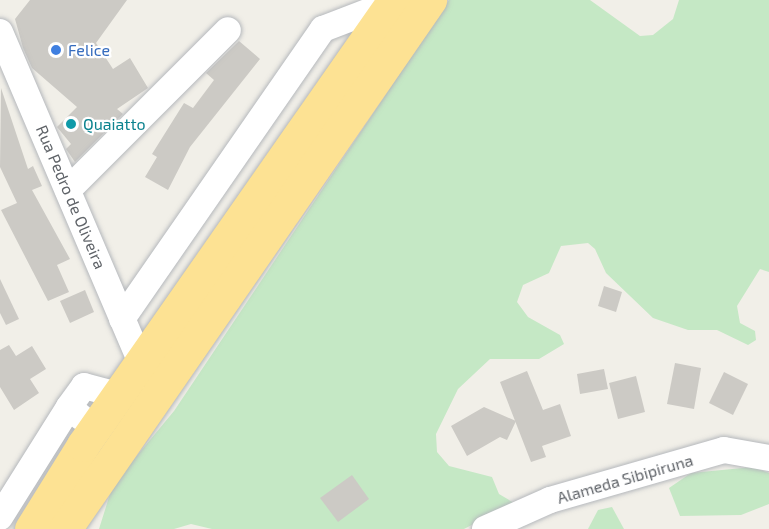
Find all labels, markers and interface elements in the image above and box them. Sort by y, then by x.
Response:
place label: Felice [68,40,110,60]
marker: Felice [49,43,63,57]
place label: Quaiatto [83,114,146,134]
marker: Quaiatto [64,117,78,131]
street label: Rua Pedro de Oliveira [32,122,110,272]
street label: Alameda Sibipiruna [555,450,695,508]

